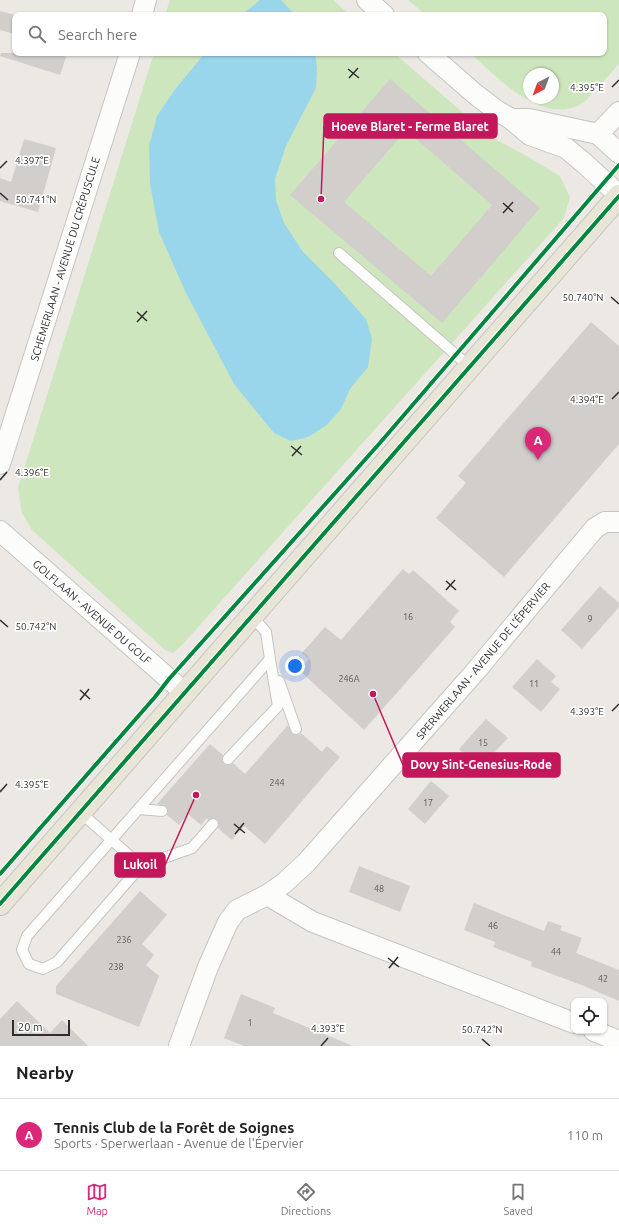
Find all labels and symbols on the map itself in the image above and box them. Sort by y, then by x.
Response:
north arrow [523,68,559,104]
text: 4.395°E [570,82,604,93]
callout: Hoeve Blaret - Ferme Blaret [324,114,497,138]
text: Hoeve Blaret - Ferme Blaret [331,120,489,133]
text: 4.397°E [15,155,49,166]
street label: SCHEMERLAAN - AVENUE DU CRÉPUSCULE [27,155,102,363]
text: 50.741°N [15,194,57,205]
text: 50.740°N [562,292,604,303]
text: 4.394°E [570,394,604,405]
pin: A [525,427,551,460]
text: 4.396°E [15,467,49,478]
street label: GOLFLAAN - AVENUE DU GOLF [30,557,154,667]
street label: SPERWERLAAN - AVENUE DE L'ÉPERVIER [413,579,552,742]
house number: 16 [403,612,413,622]
house number: 9 [587,614,593,624]
text: 50.742°N [15,621,57,632]
your location [285,656,305,676]
house number: 246A [338,674,360,684]
house number: 11 [529,679,539,689]
text: 4.393°E [570,706,604,717]
house number: 15 [478,738,488,748]
callout: Dovy Sint-Genesius-Rode [403,753,560,777]
text: Dovy Sint-Genesius-Rode [410,758,552,771]
house number: 244 [269,778,285,788]
text: 4.395°E [15,779,49,790]
house number: 17 [423,798,433,808]
callout: Lukoil [115,853,165,877]
text: Lukoil [123,858,157,871]
house number: 48 [374,884,384,894]
house number: 46 [488,921,498,931]
house number: 236 [116,935,132,945]
house number: 44 [551,947,561,957]
house number: 238 [108,962,124,972]
house number: 42 [598,974,608,984]
scale bar [12,1018,70,1037]
house number: 1 [247,1018,253,1028]
text: 4.393°E [311,1023,345,1034]
text: 50.742°N [461,1024,503,1035]

